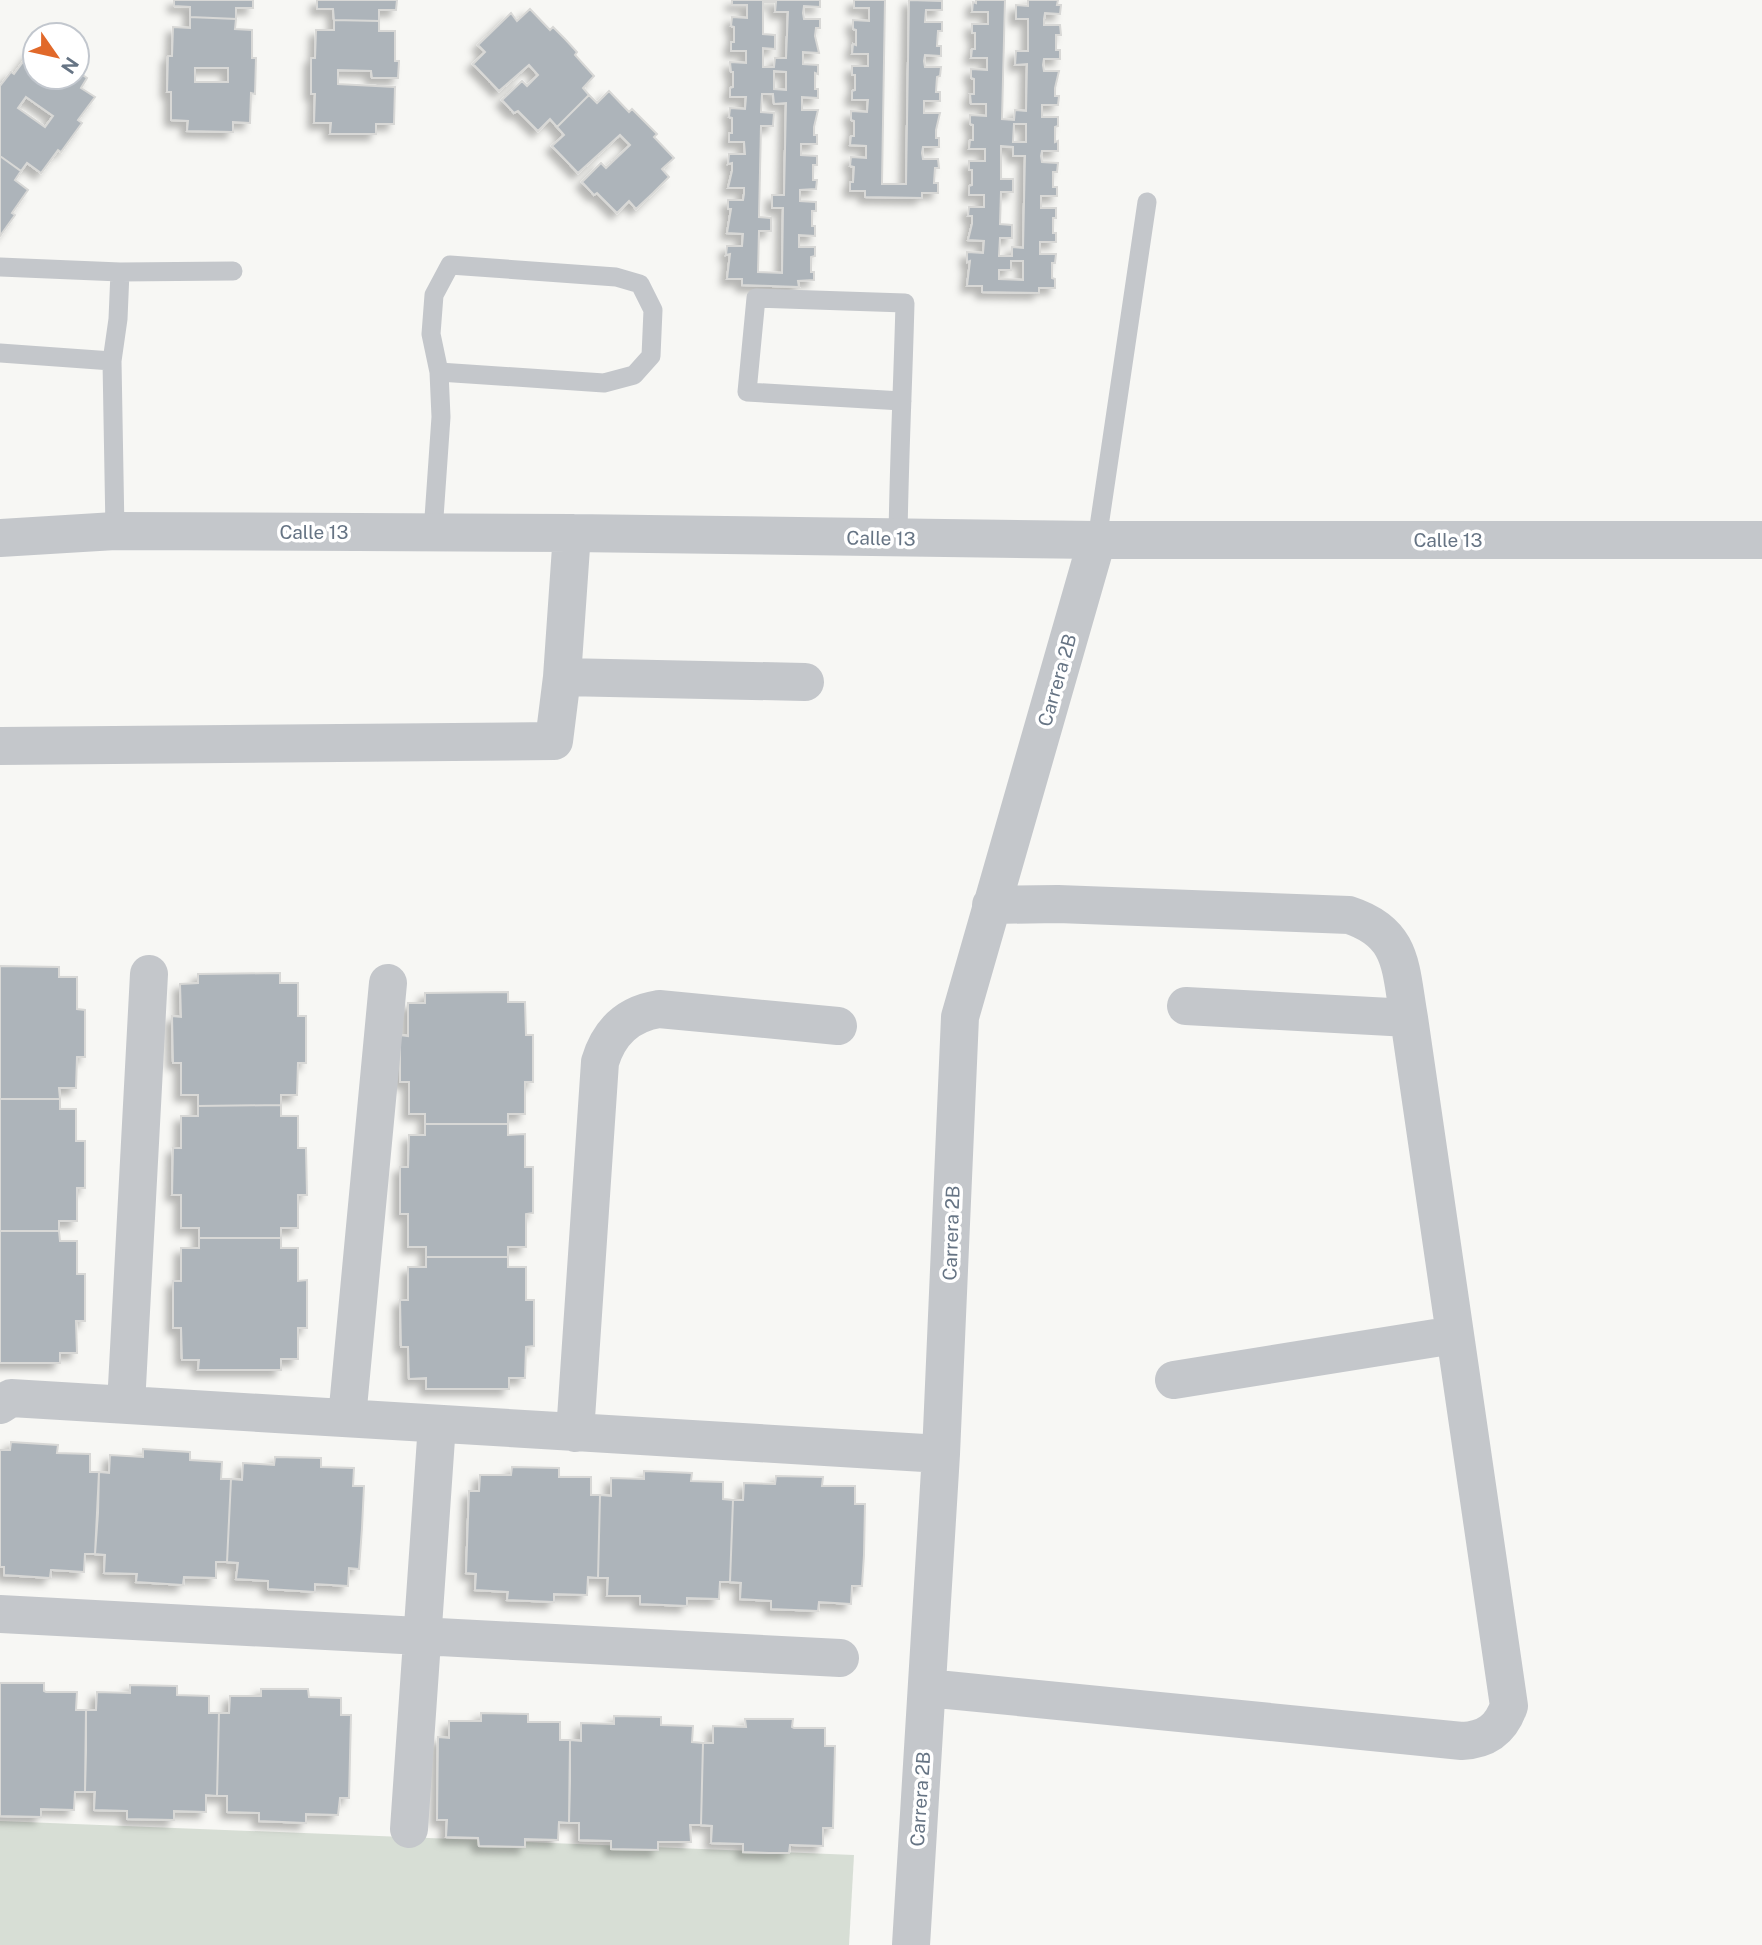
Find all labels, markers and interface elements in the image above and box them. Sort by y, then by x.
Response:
north arrow [21,21,91,91]
text: N [57,53,83,78]
street label: Calle 13 [279,521,349,543]
street label: Calle 13 [846,526,916,550]
street label: Calle 13 [1413,529,1483,551]
street label: Carrera 2B [1033,631,1081,729]
street label: Carrera 2B [938,1185,964,1281]
street label: Carrera 2B [906,1751,934,1847]

